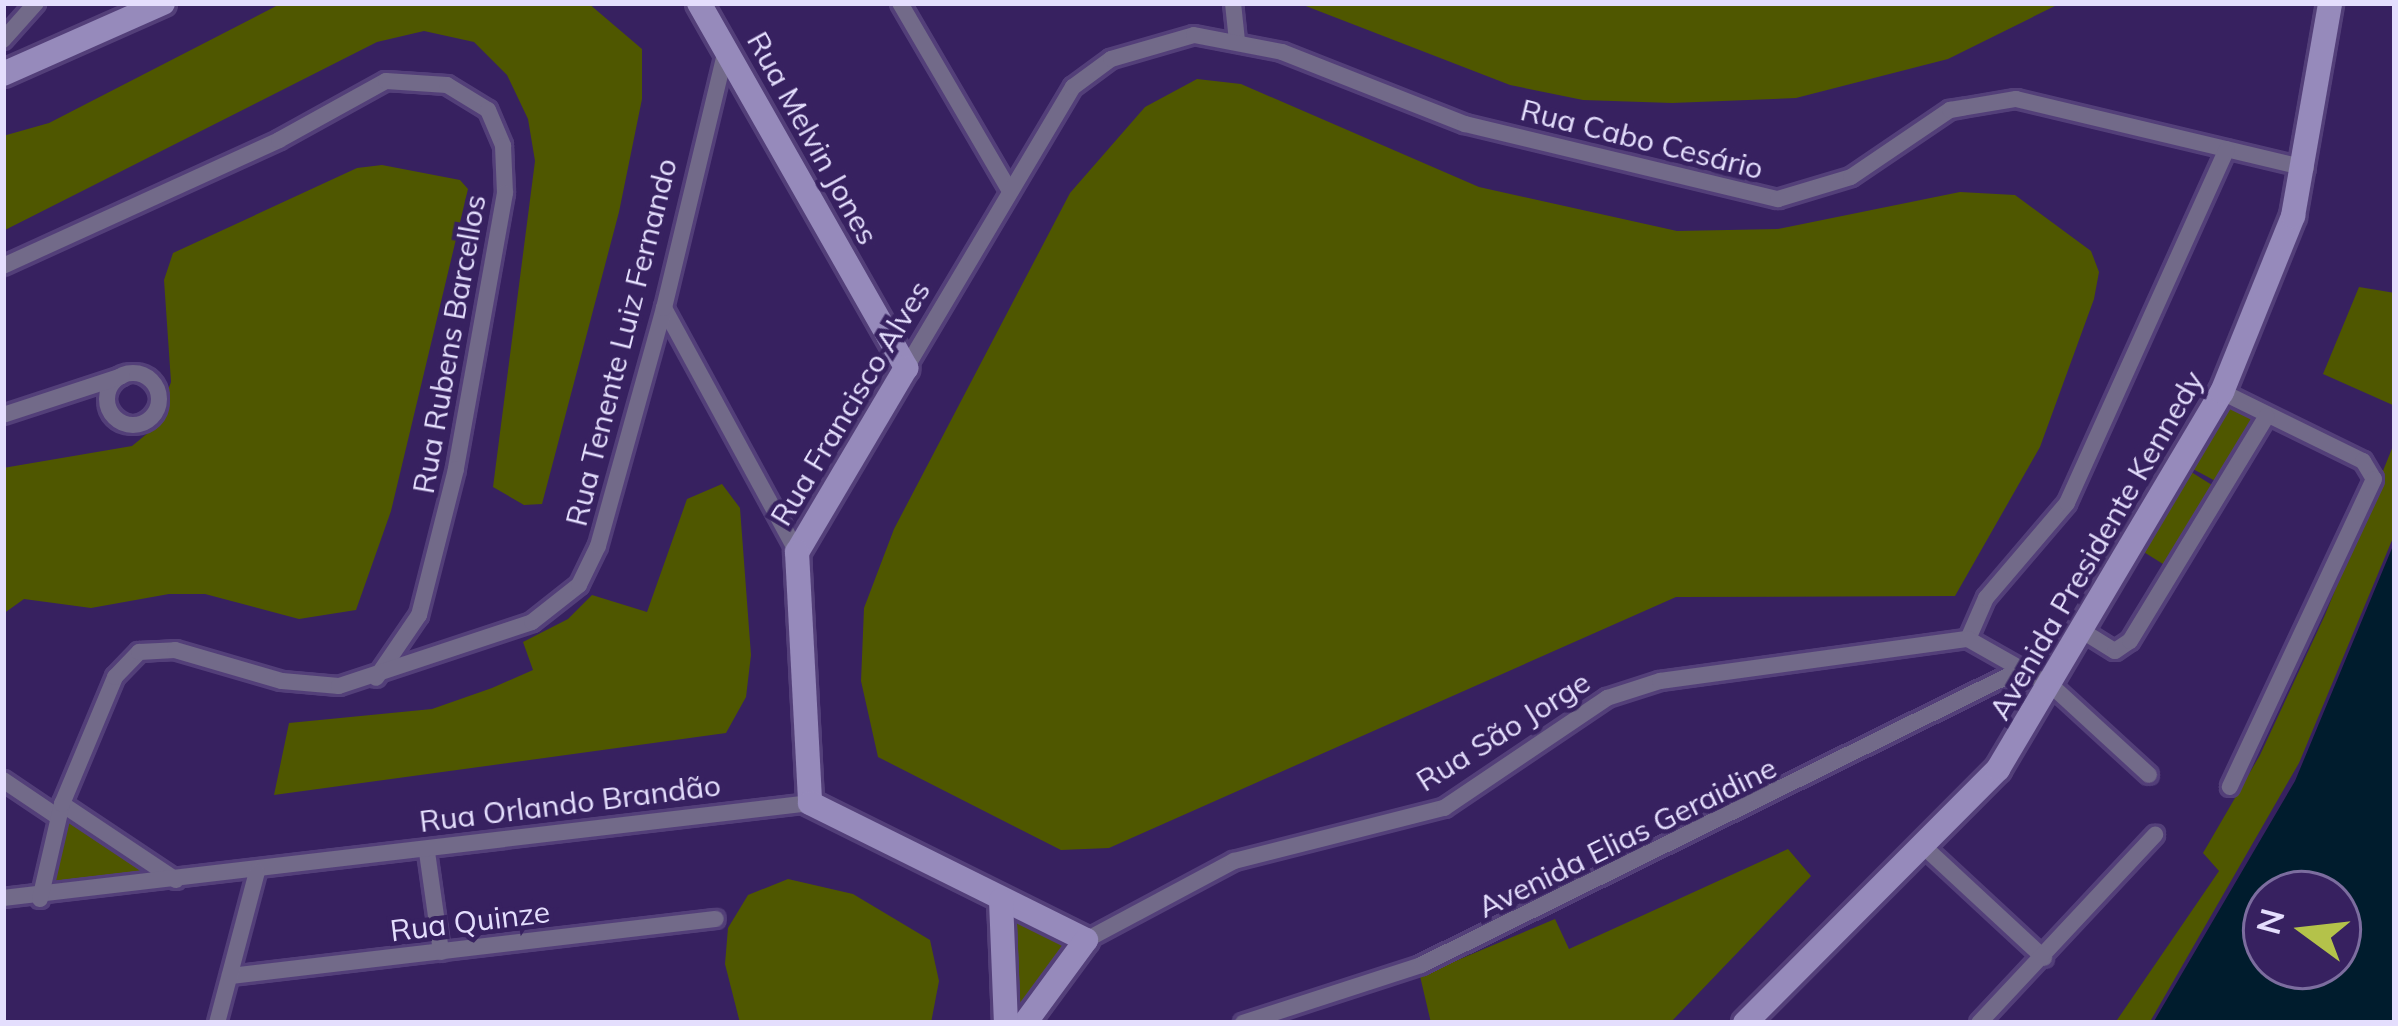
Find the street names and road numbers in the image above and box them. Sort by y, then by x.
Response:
street label: Rua Melvin Jones [740,25,886,251]
street label: Rua Cabo Cesário [1517,91,1767,187]
street label: Rua Tenente Luiz Fernando [558,154,684,530]
street label: Rua Rubens Barcellos [405,192,493,496]
street label: Rua Francisco Alves [763,274,937,532]
street label: Avenida Presidente Kennedy [1981,364,2211,726]
street label: Rua São Jorge [1410,663,1596,799]
street label: Avenida Elias Geraidine [1472,749,1782,925]
street label: Rua Orlando Brandão [417,767,723,839]
street label: Rua Quinze [388,893,552,949]

